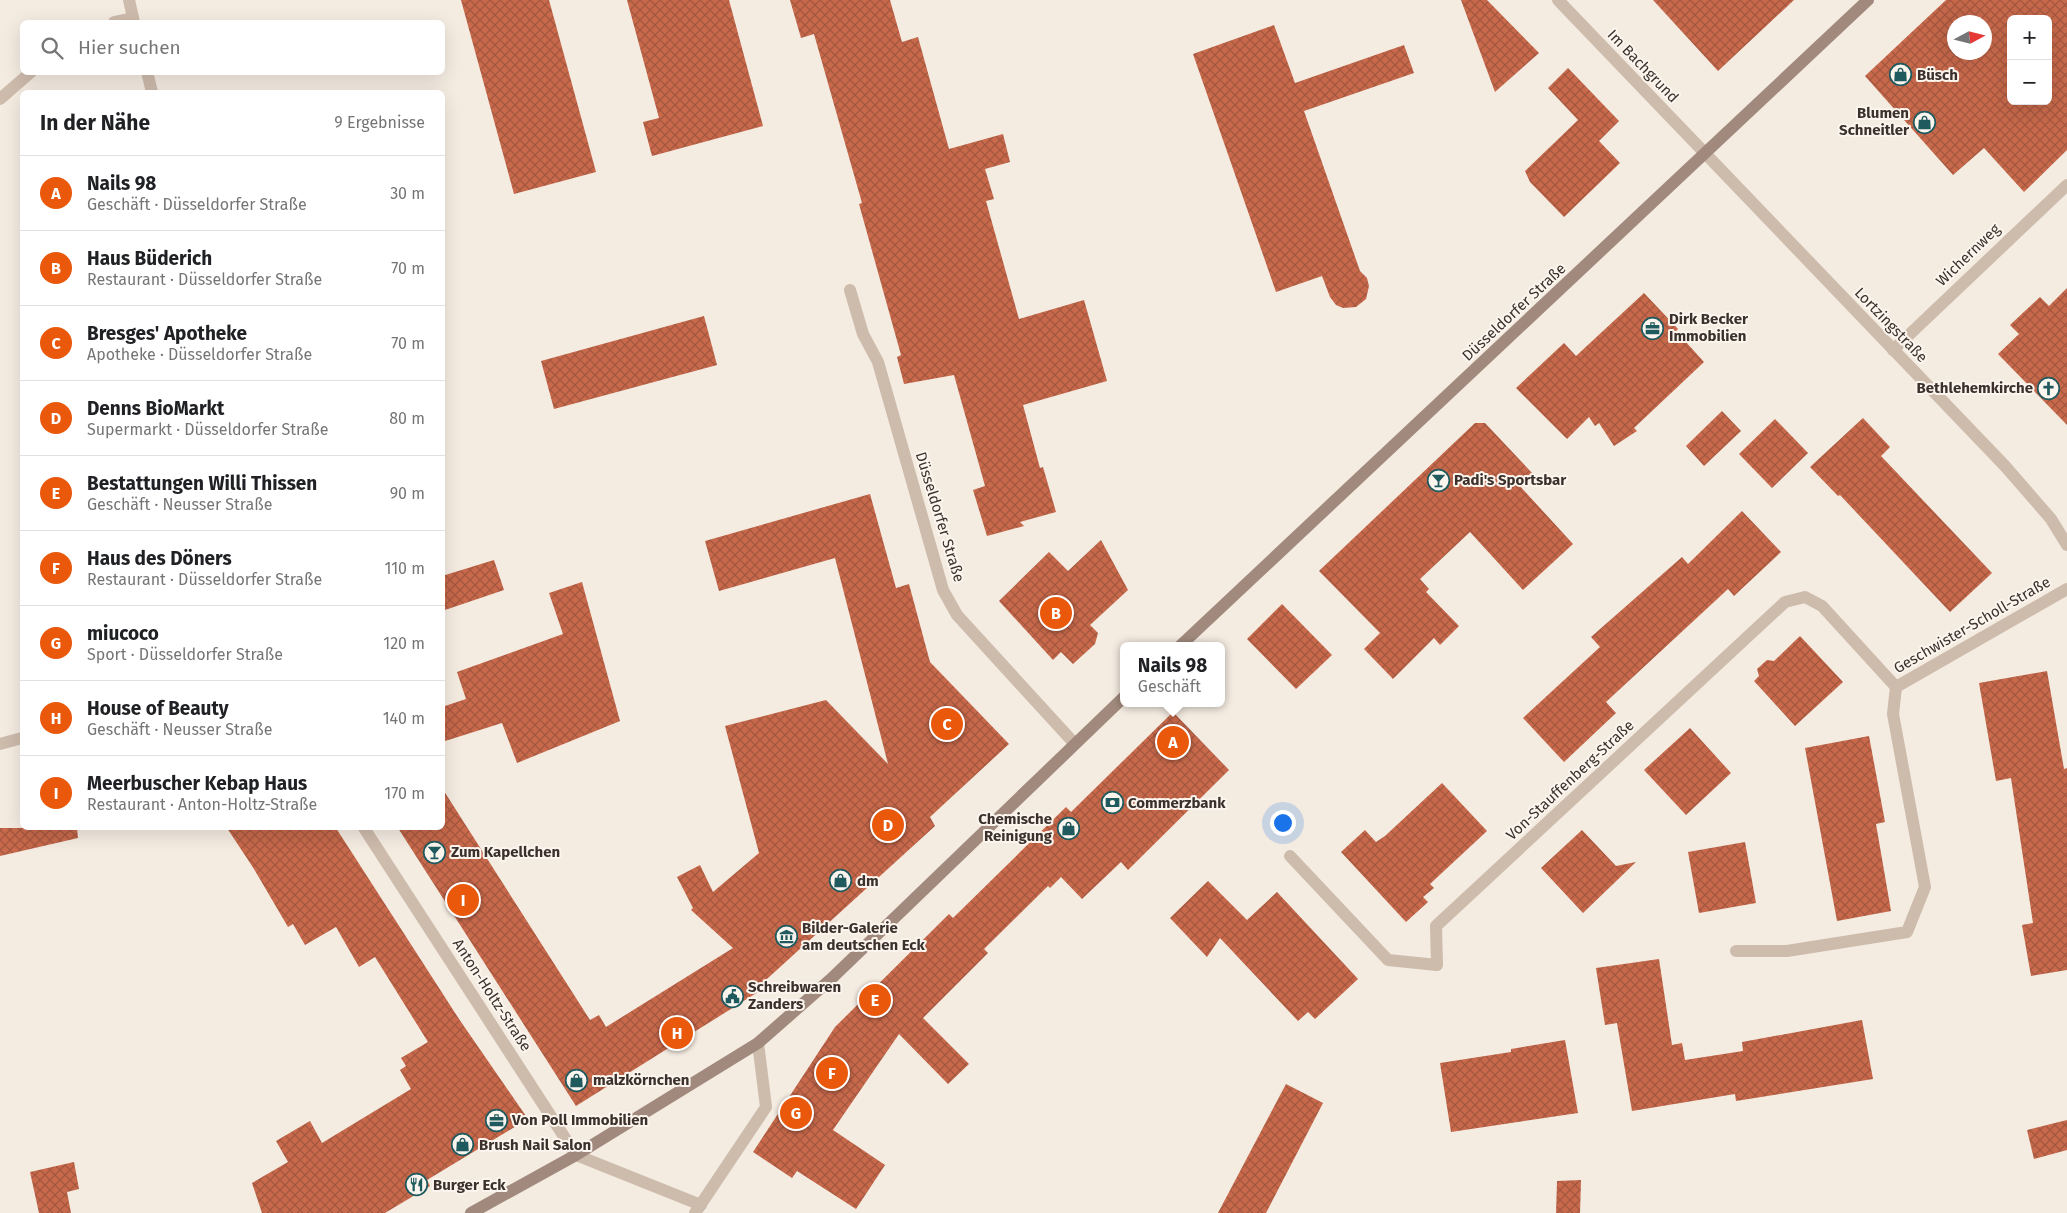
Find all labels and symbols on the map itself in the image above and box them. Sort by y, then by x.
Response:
north arrow [1947,15,1992,60]
street label: Im Bachgrund [1604,26,1682,106]
shop icon: Büsch [1889,63,1913,87]
place label: Büsch [1917,66,1958,84]
place label: Blumen Schneitler [1839,104,1910,139]
shop icon: Blumen Schneitler [1913,110,1937,134]
street label: Wichernweg [1932,220,2004,290]
street label: Düsseldorfer Straße [1458,259,1570,365]
street label: Lortzingstraße [1851,284,1931,366]
place label: Dirk Becker Immobilien [1669,310,1749,345]
office icon: Dirk Becker Immobilien [1641,316,1665,340]
church icon: Bethlehemkirche [2037,376,2061,400]
place label: Bethlehemkirche [1917,379,2033,397]
street label: Düsseldorfer Straße [912,450,968,584]
bar icon: Padi's Sportsbar [1426,468,1450,492]
place label: Padi's Sportsbar [1454,471,1567,489]
street label: Geschwister-Scholl-Straße [1891,573,2053,677]
pin: B [1040,594,1072,632]
pin: C [931,705,963,743]
street label: Von-Stauffenberg-Straße [1502,716,1638,844]
pin: A [1157,723,1189,761]
bank icon: Commerzbank [1100,791,1124,815]
place label: Commerzbank [1128,794,1226,812]
pin: D [872,806,904,844]
place label: Chemische Reinigung [978,810,1053,845]
your location [1270,810,1296,836]
shop icon: Chemische Reinigung [1056,816,1080,840]
bar icon: Zum Kapellchen [423,840,447,864]
place label: Zum Kapellchen [451,843,560,861]
shop icon: dm [829,869,853,893]
place label: dm [857,872,879,890]
pin: I [447,881,479,919]
place label: Bilder-Galerie am deutschen Eck [802,919,925,954]
museum icon: Bilder-Galerie am deutschen Eck [774,925,798,949]
street label: Anton-Holtz-Straße [449,935,535,1055]
place label: Schreibwaren Zanders [748,978,841,1013]
pin: E [859,981,891,1019]
public building icon: Schreibwaren Zanders [720,984,744,1008]
pin: H [661,1014,693,1052]
pin: F [816,1054,848,1092]
shop icon: malzkörnchen [565,1068,589,1092]
place label: malzkörnchen [593,1071,690,1089]
pin: G [780,1094,812,1132]
office icon: Von Poll Immobilien [484,1108,508,1132]
place label: Von Poll Immobilien [511,1111,648,1129]
shop icon: Brush Nail Salon [451,1133,475,1157]
place label: Brush Nail Salon [479,1136,591,1154]
restaurant icon: Burger Eck [405,1173,429,1197]
place label: Burger Eck [433,1176,506,1194]

